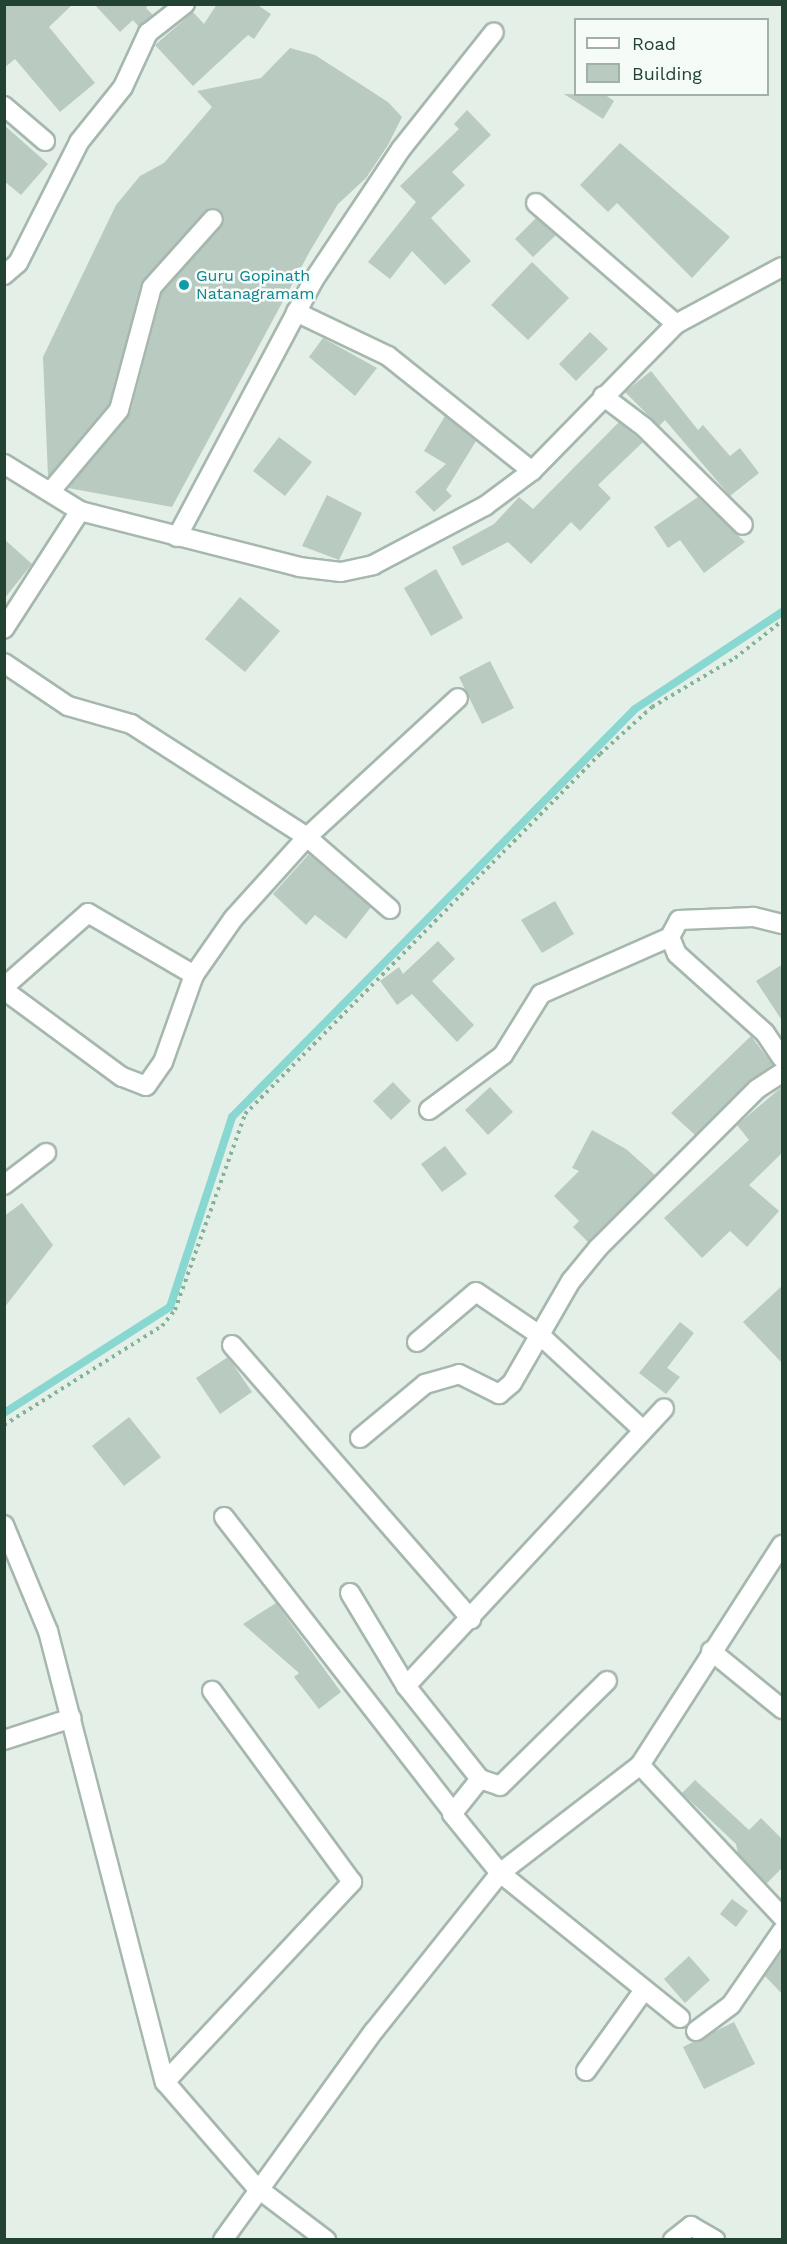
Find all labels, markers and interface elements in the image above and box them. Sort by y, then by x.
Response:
legend [574,18,769,96]
text: Road [632,33,676,54]
text: Building [632,63,702,84]
place label: Guru Gopinath Natanagramam [196,266,315,304]
marker: Guru Gopinath Natanagramam [177,278,191,292]

